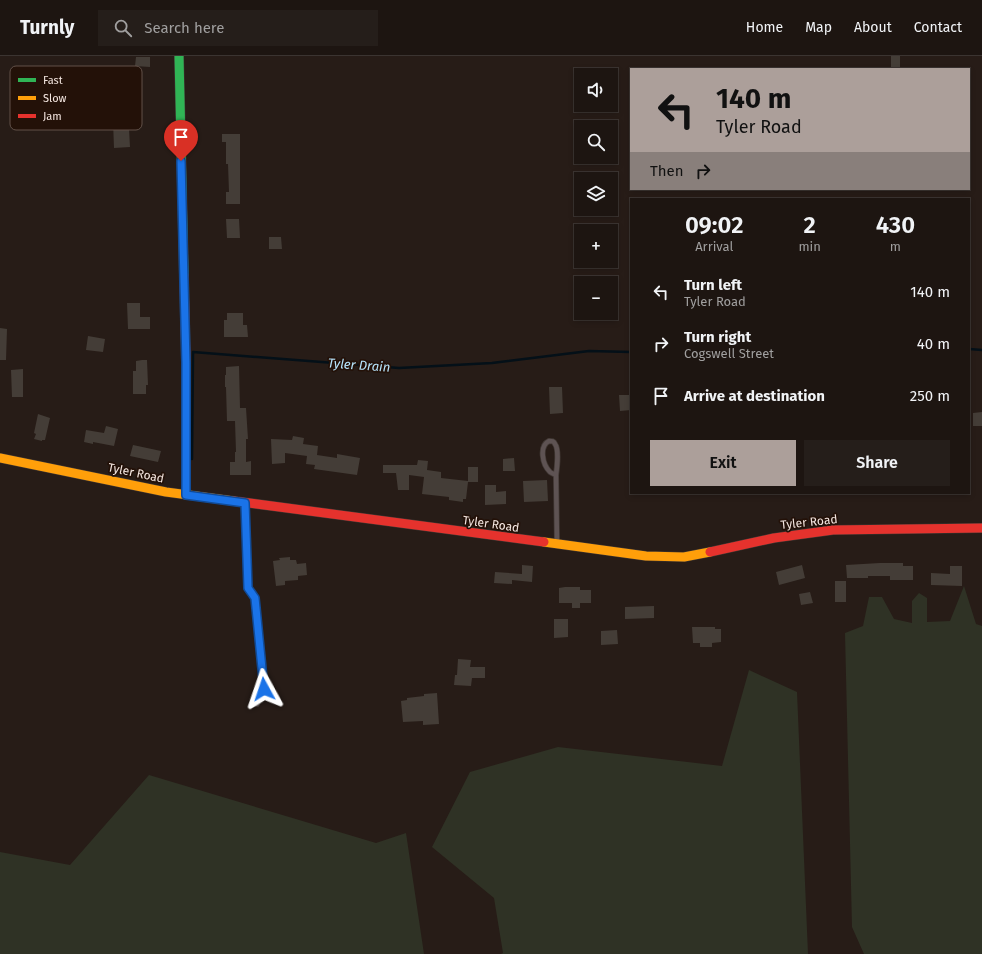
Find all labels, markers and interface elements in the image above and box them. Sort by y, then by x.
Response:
search box [98,10,378,46]
text: Turnly [20,16,74,39]
icon: search [112,17,134,39]
text: Search here [144,19,224,37]
text: Home [746,19,783,36]
text: Map [805,19,832,36]
text: About [854,19,892,36]
text: Contact [914,19,962,36]
legend [10,66,142,130]
map controls [574,68,618,320]
button: sound [574,68,618,112]
text: Fast [43,74,63,87]
text: 140 m [716,82,792,115]
icon: left [650,84,702,136]
text: Slow [43,92,67,105]
text: Jam [43,110,62,123]
text: Tyler Road [716,116,802,138]
pin [164,120,198,161]
button: search [574,120,618,164]
icon: arrive [170,126,192,148]
icon: right [692,160,714,182]
text: Then [650,162,684,180]
button: layers [574,172,618,216]
text: 09:02 [685,211,744,239]
text: 2 [804,211,816,239]
text: 430 [876,211,915,239]
button: + [574,224,618,268]
text: Arrival [695,239,733,254]
text: min [798,239,821,254]
text: m [890,239,901,254]
button: − [574,276,618,320]
text: Turn left [684,276,742,294]
icon: left [650,281,672,303]
text: 140 m [910,283,950,301]
text: Tyler Road [684,294,746,309]
text: Turn right [684,328,751,346]
icon: right [650,333,672,355]
text: 40 m [917,335,950,353]
text: Cogswell Street [684,346,774,361]
water label: Tyler Drain [327,355,391,375]
icon: arrive [650,385,672,407]
text: Arrive at destination [684,387,825,405]
text: 250 m [910,387,950,405]
button: Exit [650,440,796,486]
button: Share [804,440,950,486]
street label: Tyler Road [107,460,165,486]
street label: Tyler Road [780,512,838,532]
street label: Tyler Road [462,513,520,535]
position arrow [243,668,285,710]

